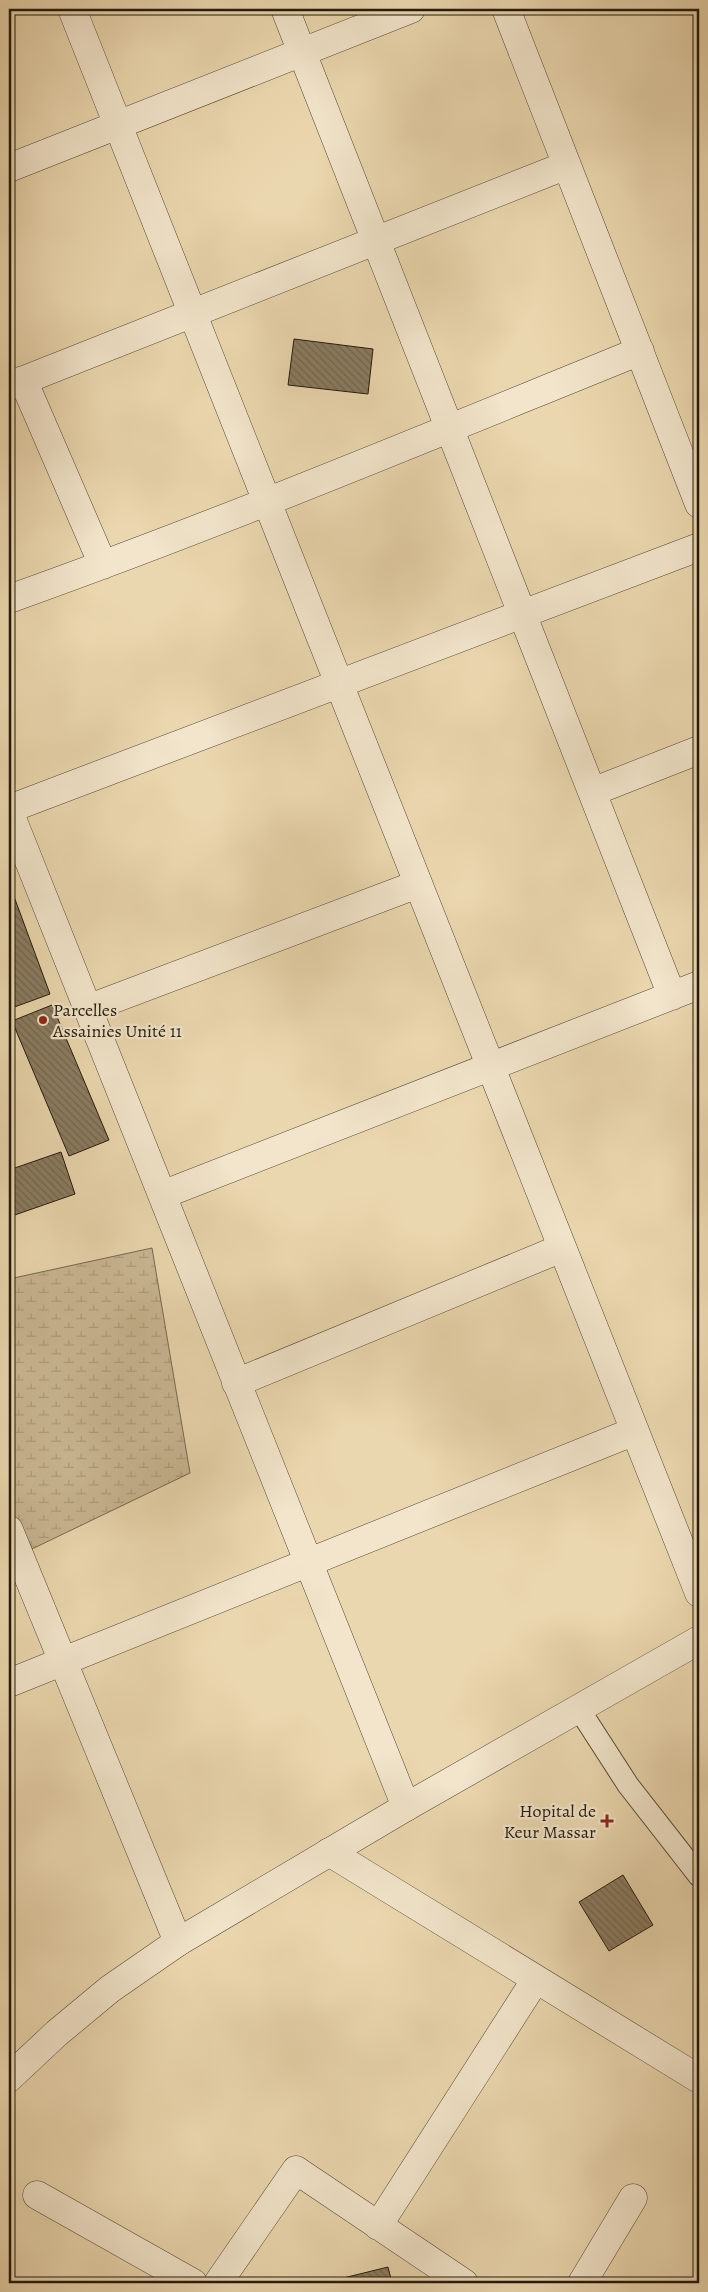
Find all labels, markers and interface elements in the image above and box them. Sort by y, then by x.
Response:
place label: Parcelles Assainies Unité 11 [52,998,182,1043]
marker: Parcelles Assainies Unité 11 [37,1014,49,1026]
place label: Hopital de Keur Massar [504,1799,596,1844]
marker: Hopital de Keur Massar [600,1814,614,1828]

